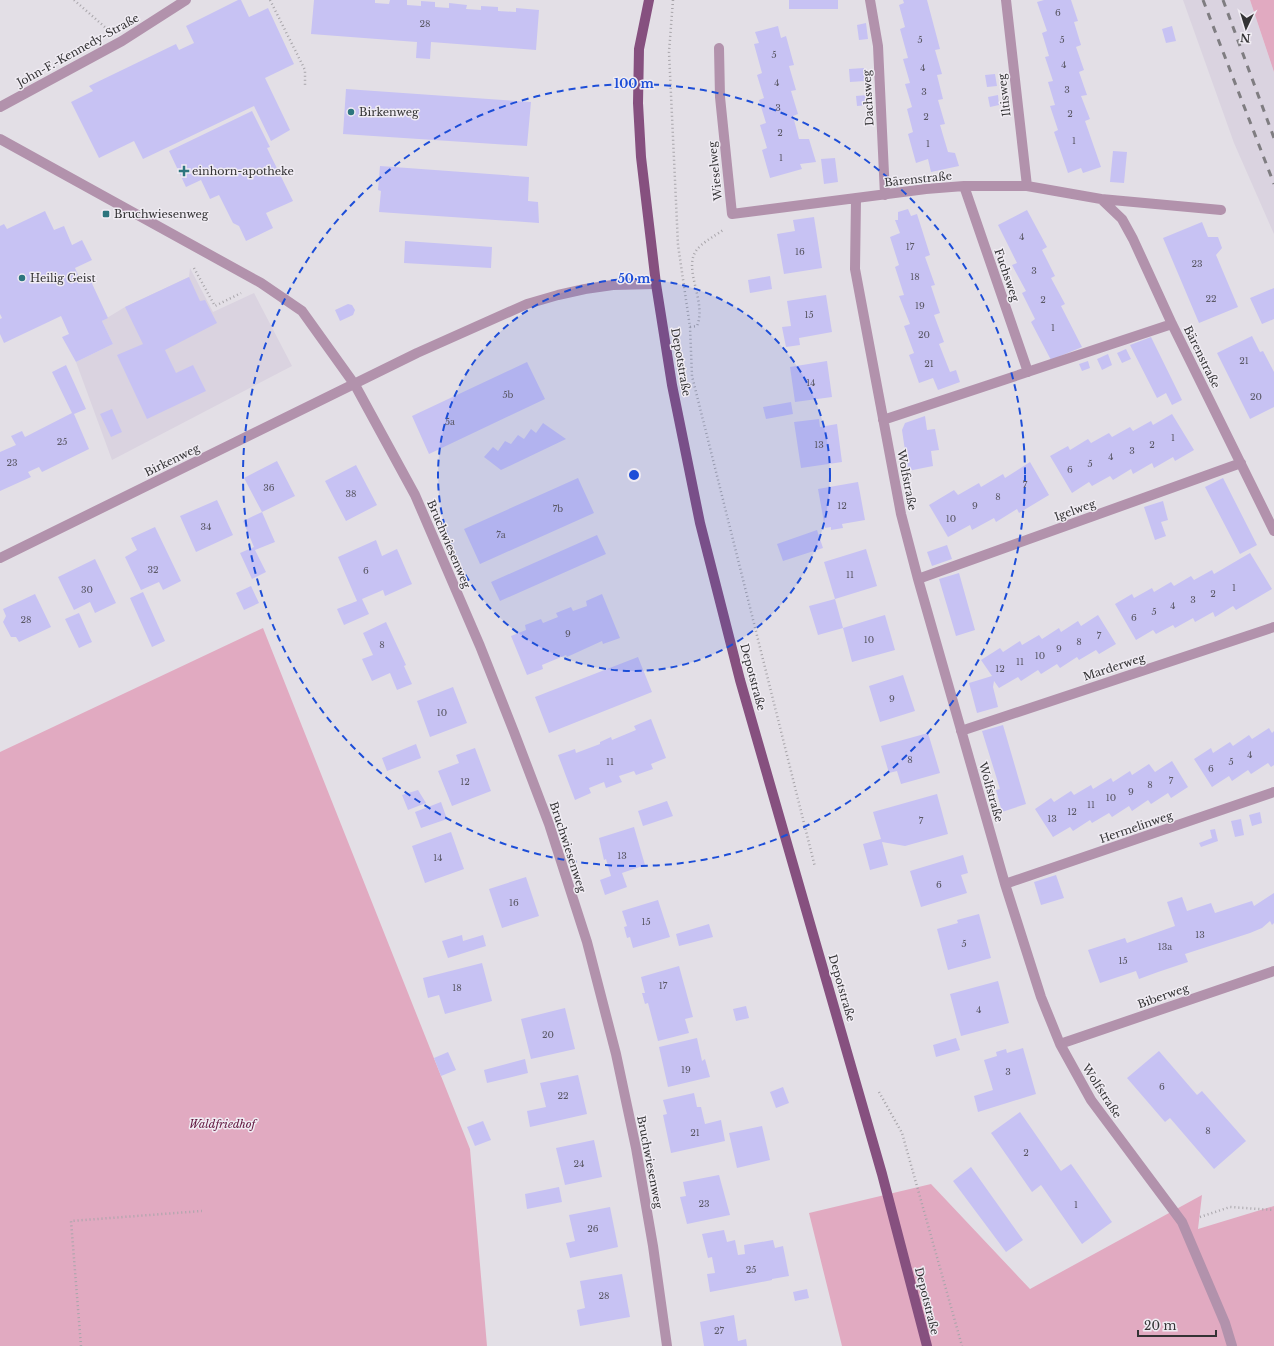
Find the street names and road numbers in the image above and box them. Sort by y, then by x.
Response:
street label: John-F.-Kennedy-Straße [13,11,142,90]
street label: Dachsweg [860,69,876,126]
street label: Iltisweg [994,72,1014,117]
street label: Wieselweg [705,140,725,202]
street label: Bärenstraße [884,168,952,190]
street label: Fuchsweg [991,247,1023,304]
street label: Bärenstraße [1181,323,1223,391]
street label: Depotstraße [668,327,694,397]
street label: Birkenweg [142,440,202,479]
street label: Wolfstraße [894,447,920,512]
street label: Igelweg [1053,496,1098,524]
street label: Bruchwiesenweg [424,498,474,591]
street label: Depotstraße [737,642,769,712]
street label: Marderweg [1081,650,1147,684]
street label: Wolfstraße [975,759,1006,824]
street label: Bruchwiesenweg [547,800,589,894]
street label: Hermelinweg [1098,808,1175,846]
street label: Depotstraße [826,953,858,1023]
street label: Biberweg [1136,981,1191,1011]
street label: Wolfstraße [1079,1060,1125,1121]
street label: Bruchwiesenweg [634,1114,666,1210]
street label: Depotstraße [912,1266,942,1336]

